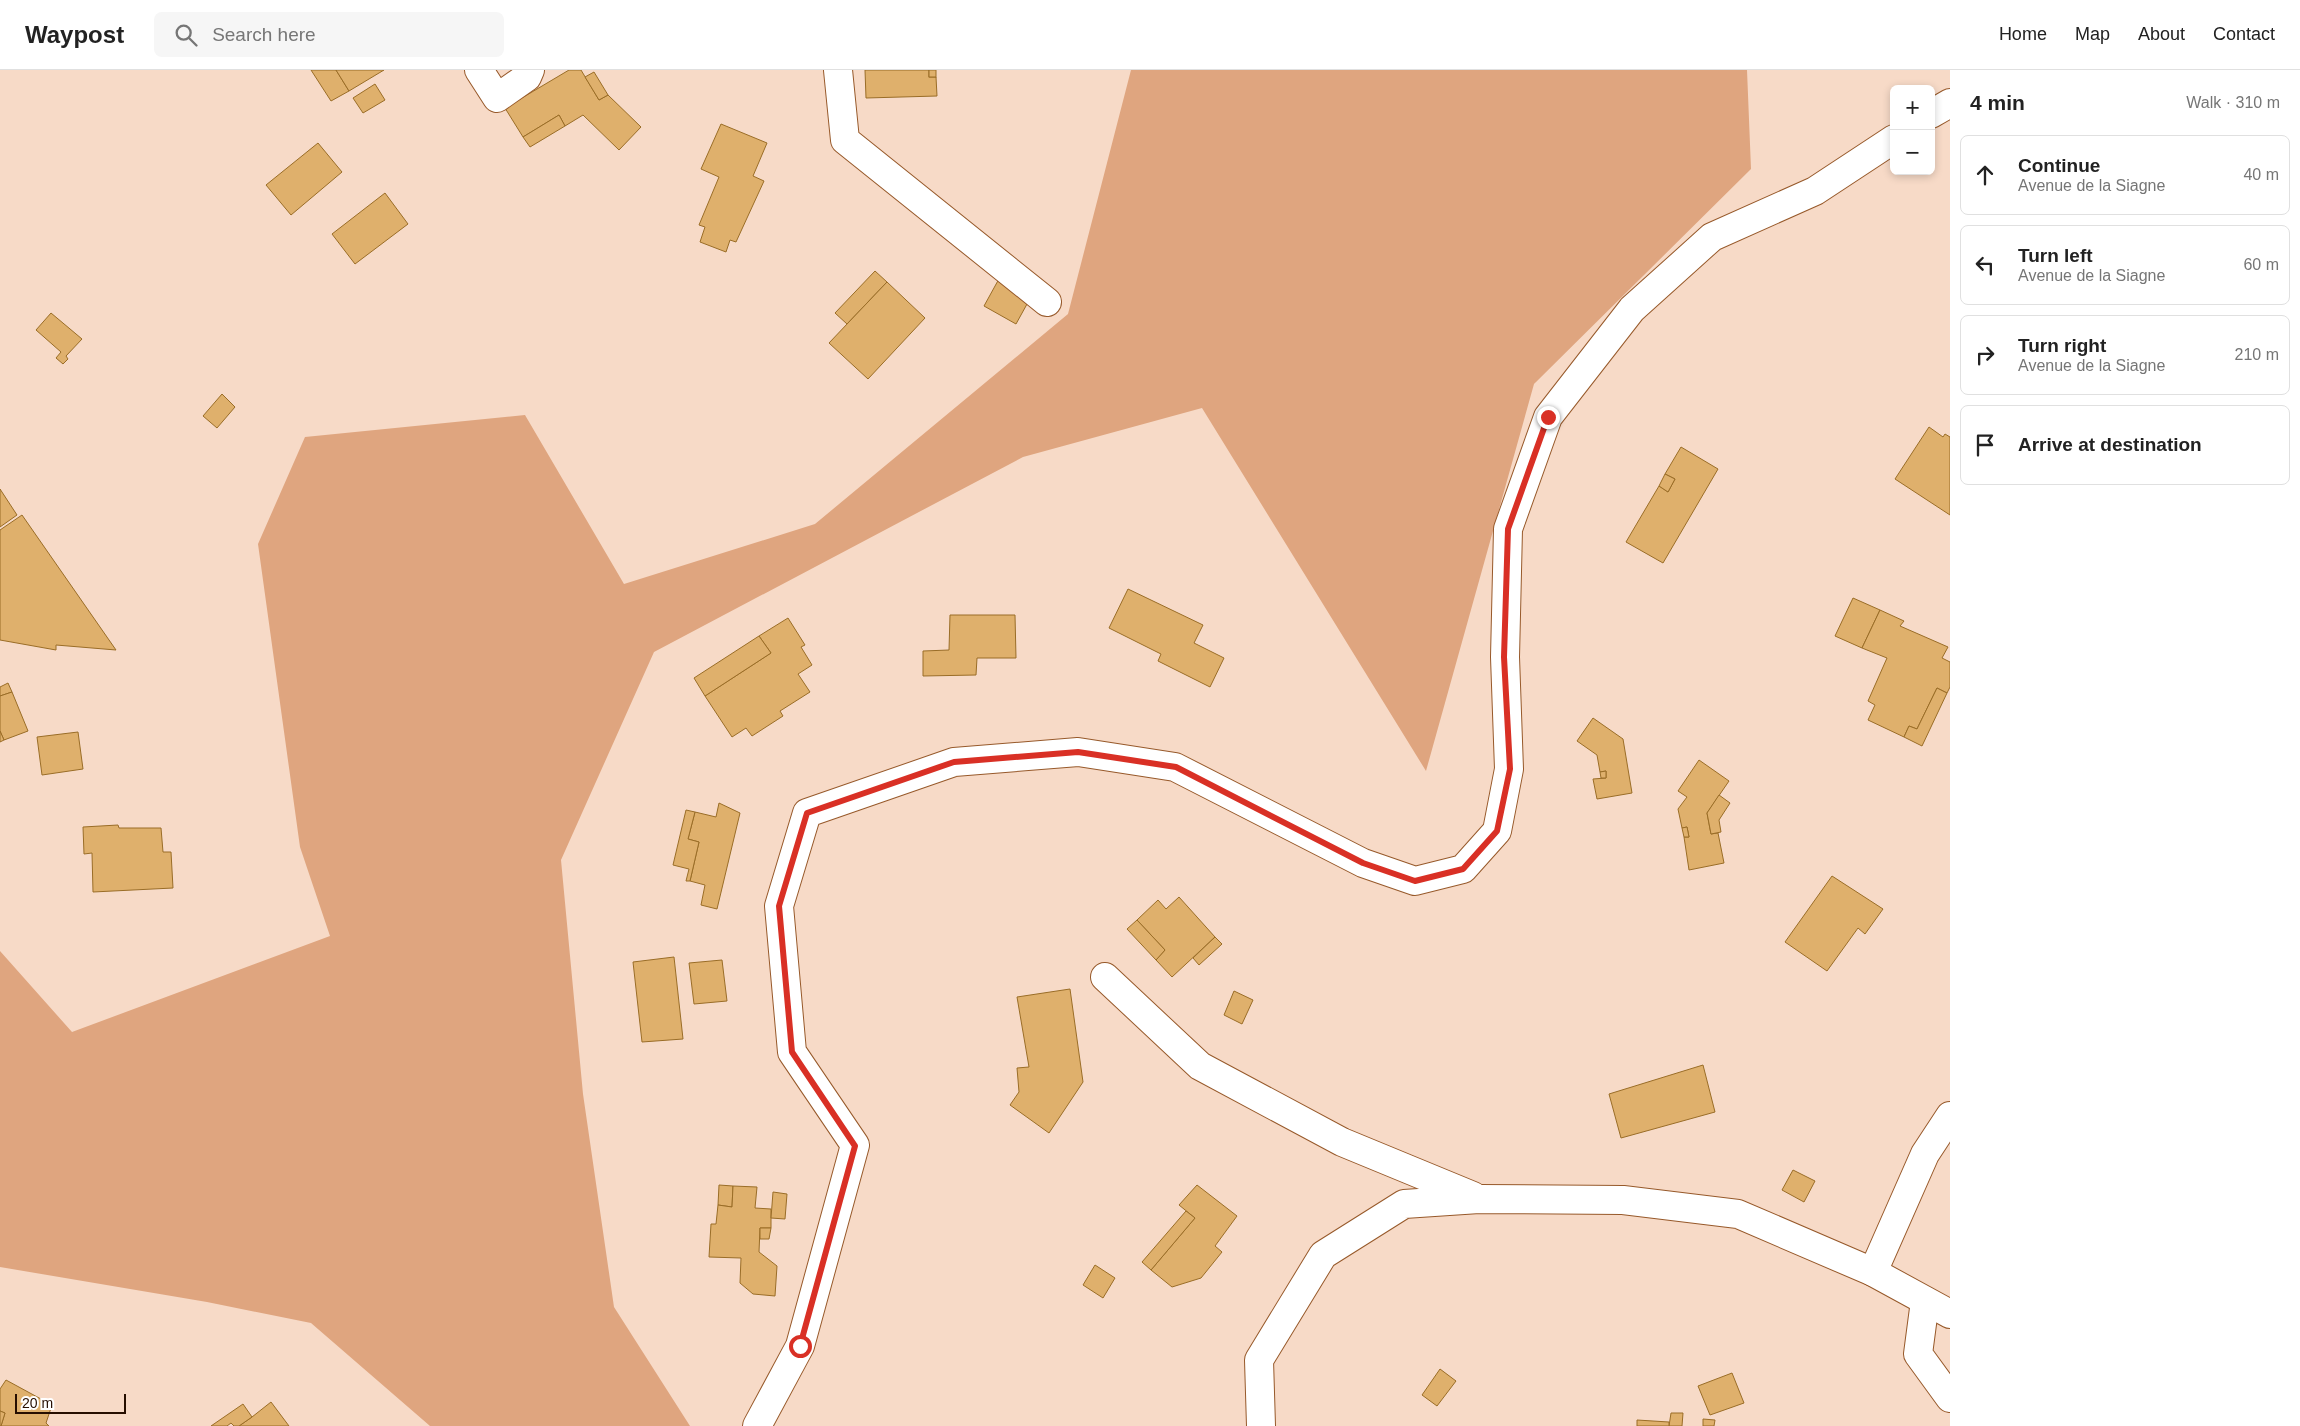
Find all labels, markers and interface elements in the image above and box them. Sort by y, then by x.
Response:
search box [154,12,504,57]
text: Waypost [25,21,124,48]
icon: search [172,21,200,49]
text: Search here [212,24,316,45]
text: Home [1999,24,2047,44]
text: Map [2075,24,2110,44]
text: About [2138,24,2185,44]
text: Contact [2213,24,2275,44]
map controls [1890,85,1935,175]
button: + [1890,85,1935,130]
text: 4 min [1970,91,2025,114]
text: Walk · 310 m [2186,94,2280,111]
button: − [1890,130,1935,175]
text: Continue [2018,155,2100,176]
icon: ahead [1971,161,1999,189]
text: 40 m [2243,166,2279,183]
text: Avenue de la Siagne [2018,177,2165,194]
text: Turn left [2018,245,2093,266]
icon: left [1971,251,1999,279]
text: 60 m [2243,256,2279,273]
text: Avenue de la Siagne [2018,267,2165,284]
text: Turn right [2018,335,2106,356]
icon: right [1971,341,1999,369]
text: 210 m [2235,346,2279,363]
text: Avenue de la Siagne [2018,357,2165,374]
route end [1537,406,1560,429]
icon: arrive [1971,431,1999,459]
text: Arrive at destination [2018,434,2202,455]
route start [789,1335,812,1358]
scale bar [15,1391,126,1414]
text: 20 m [22,1395,53,1411]

